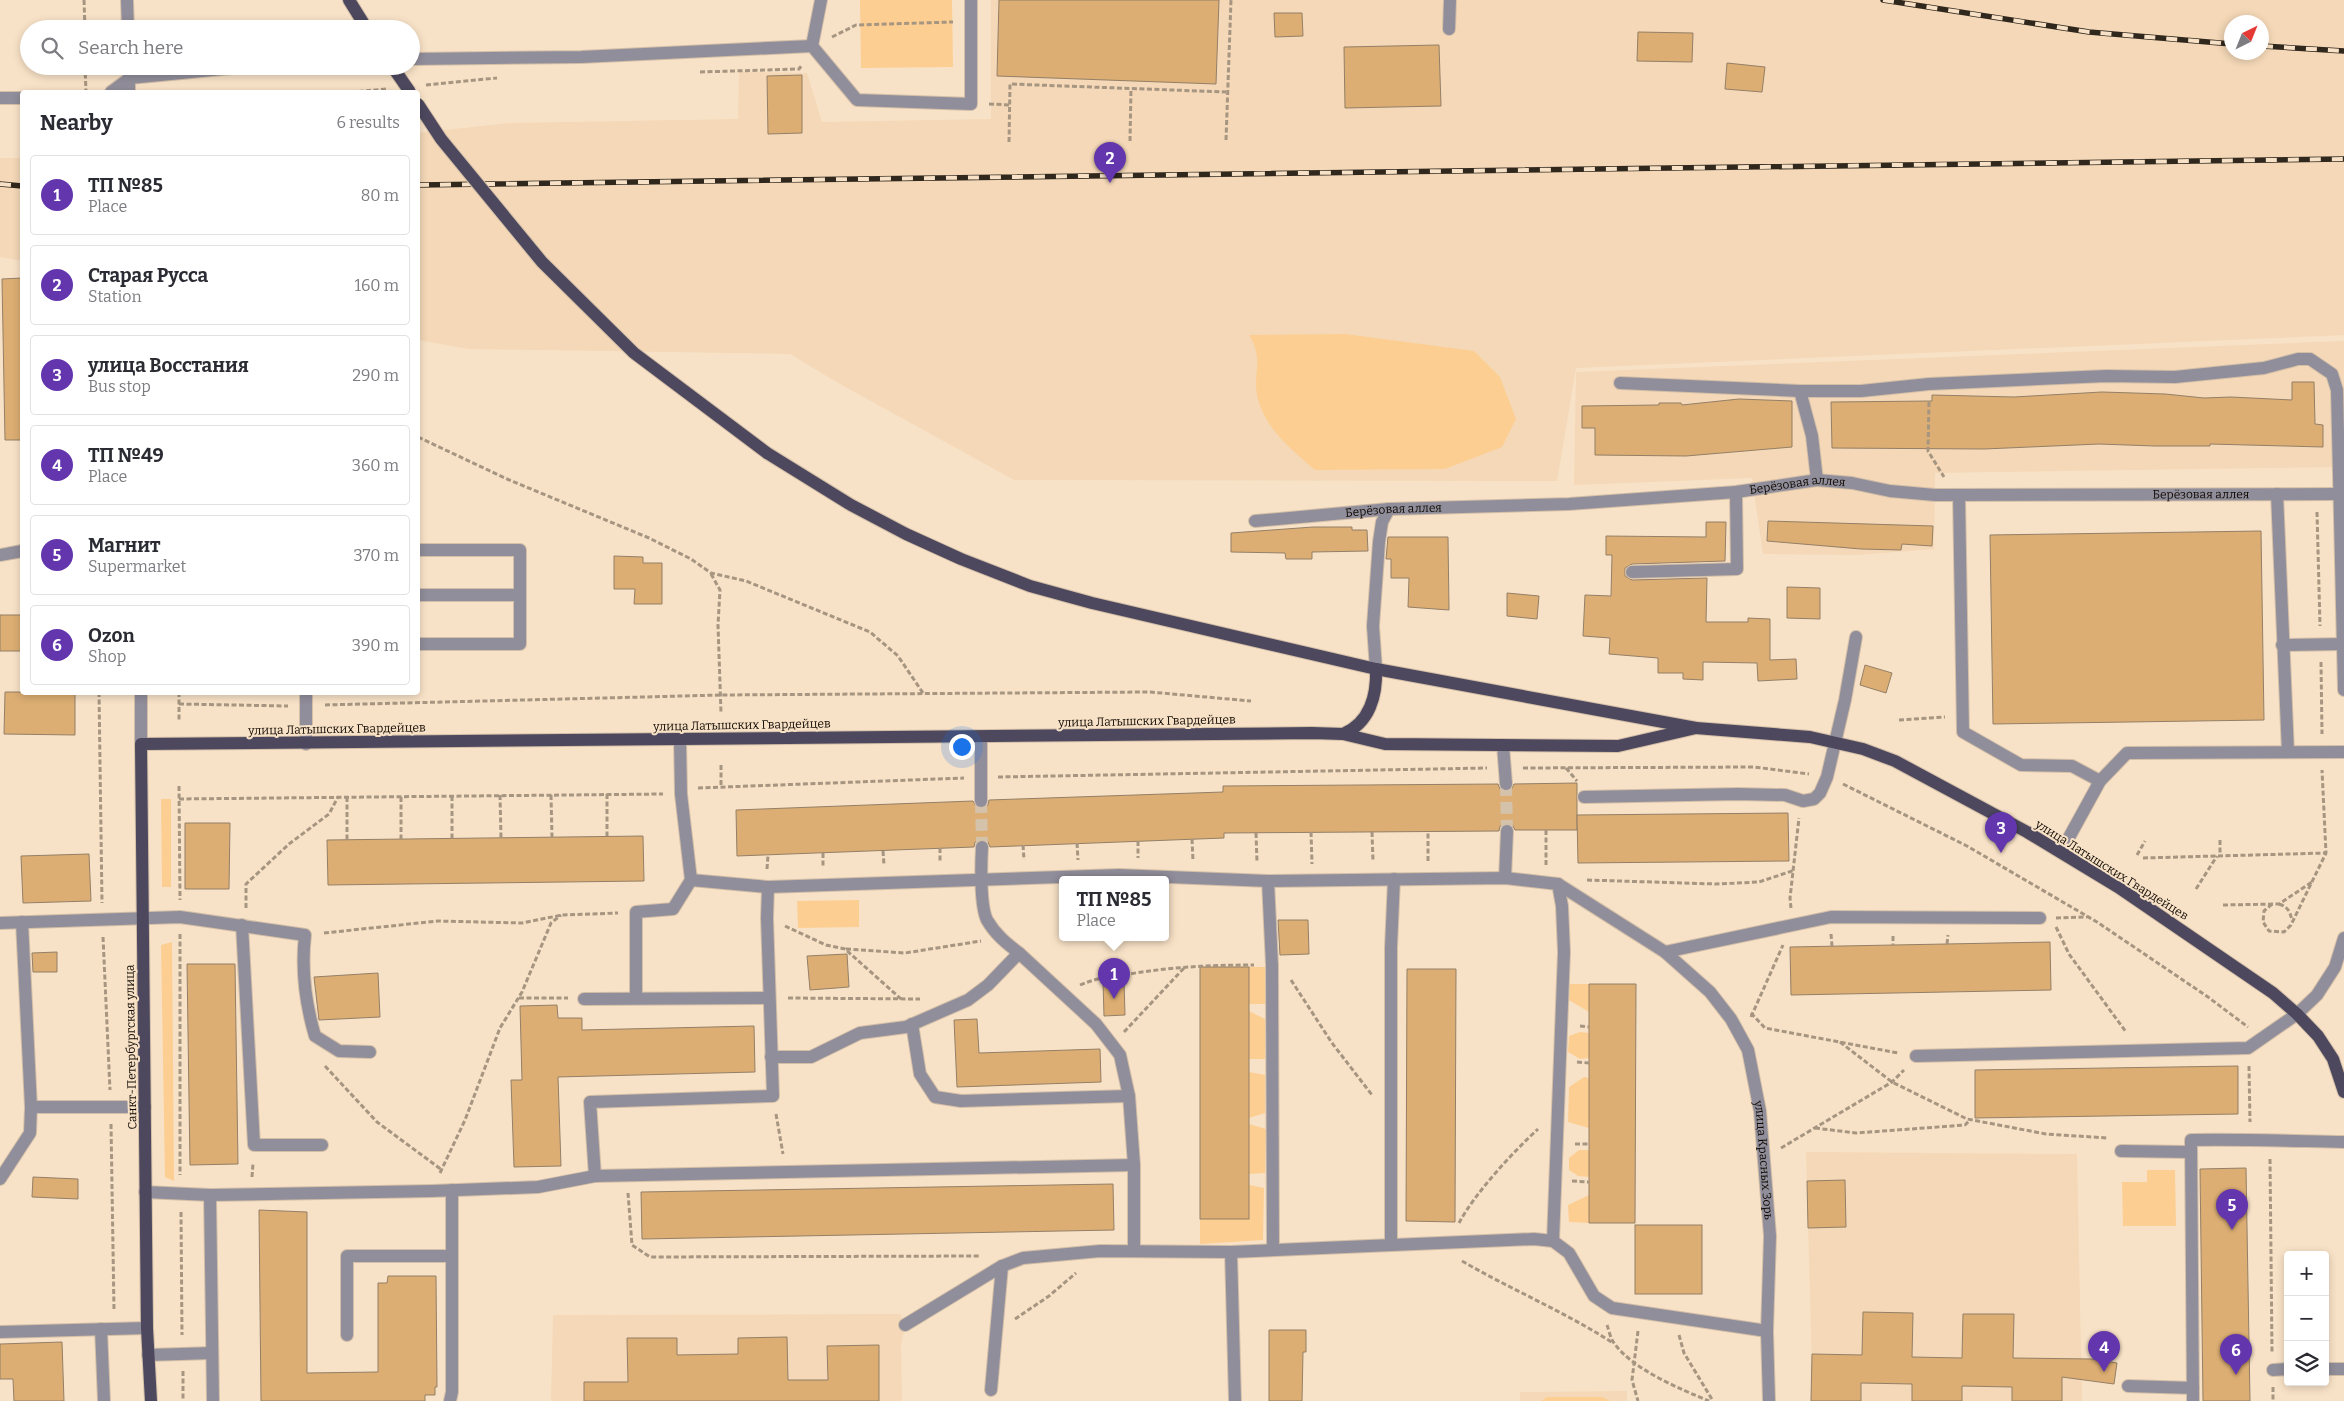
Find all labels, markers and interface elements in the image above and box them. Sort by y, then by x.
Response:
north arrow [2224,15,2269,60]
search box [20,20,420,75]
icon: search [38,34,66,62]
text: Search here [78,36,183,59]
text: Nearby [40,110,113,136]
text: 6 results [337,113,400,132]
pin: 2 [1094,142,1126,183]
text: ТП №85 [88,174,163,197]
text: 1 [54,186,60,205]
text: 80 m [361,186,399,205]
text: Place [88,197,127,216]
text: Старая Русса [88,264,208,287]
text: 2 [52,276,62,295]
text: 160 m [354,276,399,295]
text: Station [88,287,142,306]
text: улица Восстания [88,354,249,377]
text: 3 [52,366,62,385]
text: 290 m [352,366,399,385]
text: Bus stop [88,377,151,396]
text: ТП №49 [88,444,164,467]
text: 4 [52,456,62,475]
text: 360 m [352,456,399,475]
text: Place [88,467,127,486]
street label: Берёзовая аллея [1748,473,1846,497]
street label: Берёзовая аллея [2153,487,2250,501]
street label: Берёзовая аллея [1345,501,1442,520]
text: Магнит [88,534,160,557]
text: 5 [53,546,61,565]
text: 370 m [353,546,399,565]
text: Supermarket [88,557,186,576]
text: Ozon [88,624,135,647]
text: 6 [52,636,62,655]
text: 390 m [352,636,399,655]
text: Shop [88,647,126,666]
street label: улица Латышских Гвардейцев [1057,712,1236,730]
street label: улица Латышских Гвардейцев [652,716,831,734]
street label: улица Латышских Гвардейцев [247,720,426,738]
your location [949,734,975,760]
pin: 3 [1985,812,2017,853]
street label: улица Латышских Гвардейцев [2032,816,2191,923]
popup [1059,876,1169,941]
text: ТП №85 [1077,888,1151,911]
text: Place [1077,911,1116,930]
pin: 1 [1098,958,1130,999]
street label: Санкт-Петербургская улица [123,964,139,1130]
street label: улица Красных Зорь [1751,1098,1776,1220]
pin: 5 [2216,1189,2248,1230]
map controls [2284,1251,2329,1386]
button: + [2284,1251,2329,1296]
button: − [2284,1296,2329,1341]
pin: 4 [2088,1331,2120,1372]
pin: 6 [2220,1334,2252,1375]
button: layers [2284,1341,2329,1386]

